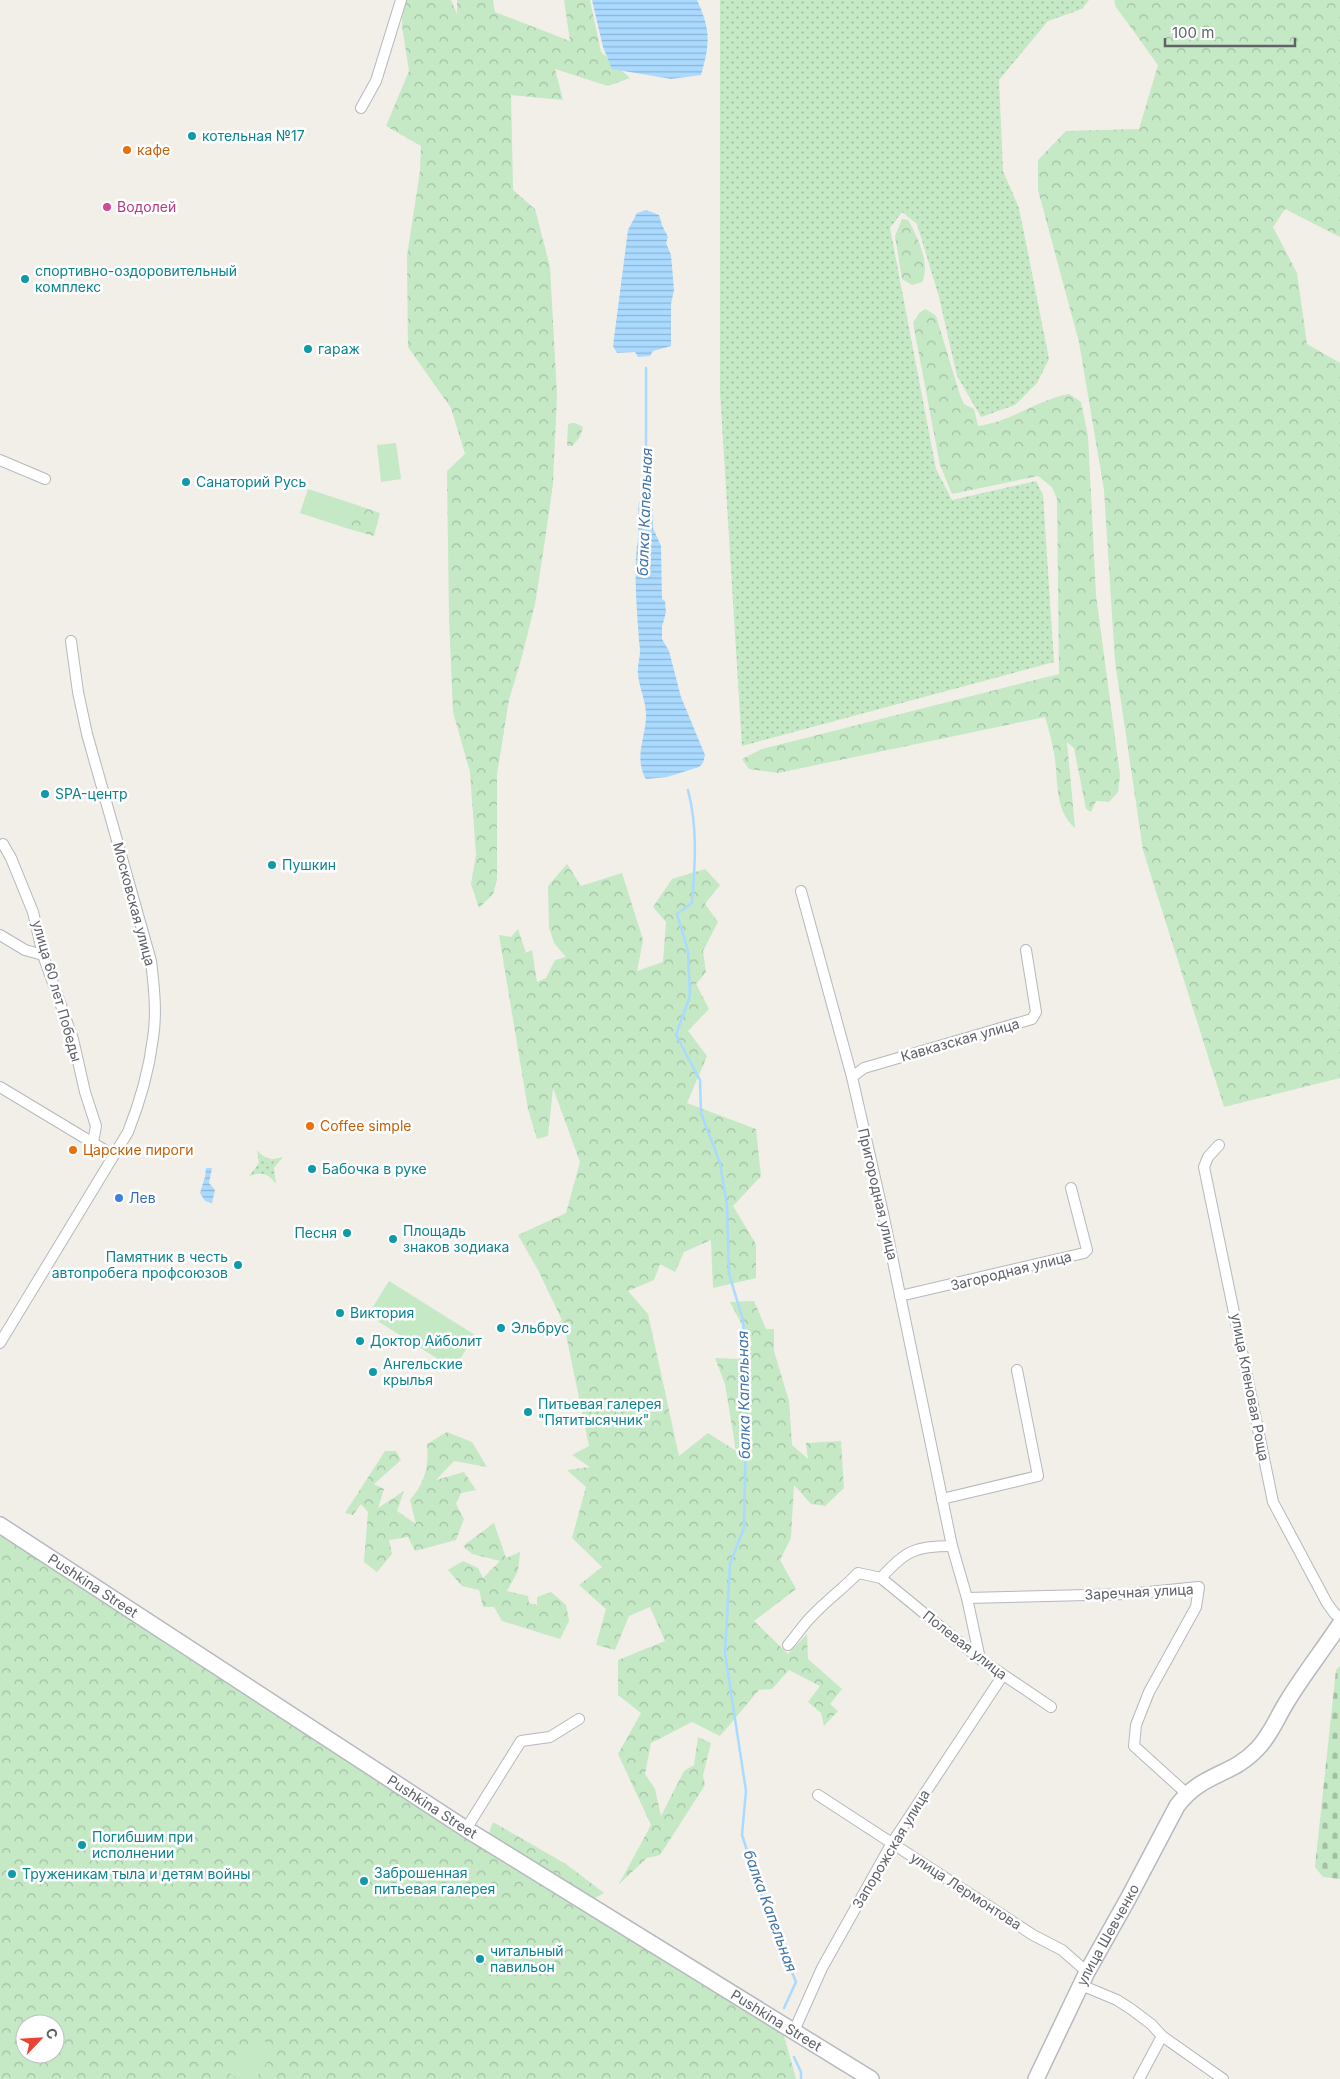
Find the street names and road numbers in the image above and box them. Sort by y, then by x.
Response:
street label: Московская улица [110,840,159,968]
street label: улица 60 лет Победы [29,918,86,1063]
street label: Кавказская улица [899,1014,1021,1065]
street label: Пригородная улица [855,1126,902,1262]
street label: Загородная улица [949,1247,1073,1294]
street label: улица Кленовая Роща [1228,1311,1273,1462]
street label: Pushkina Street [45,1550,142,1621]
street label: Заречная улица [1084,1580,1194,1603]
street label: Полевая улица [920,1606,1011,1683]
street label: Pushkina Street [384,1771,481,1842]
street label: Запорожская улица [848,1786,933,1911]
street label: улица Лермонтова [908,1848,1025,1933]
street label: улица Шевченко [1073,1881,1142,1988]
street label: Pushkina Street [728,1986,825,2055]

